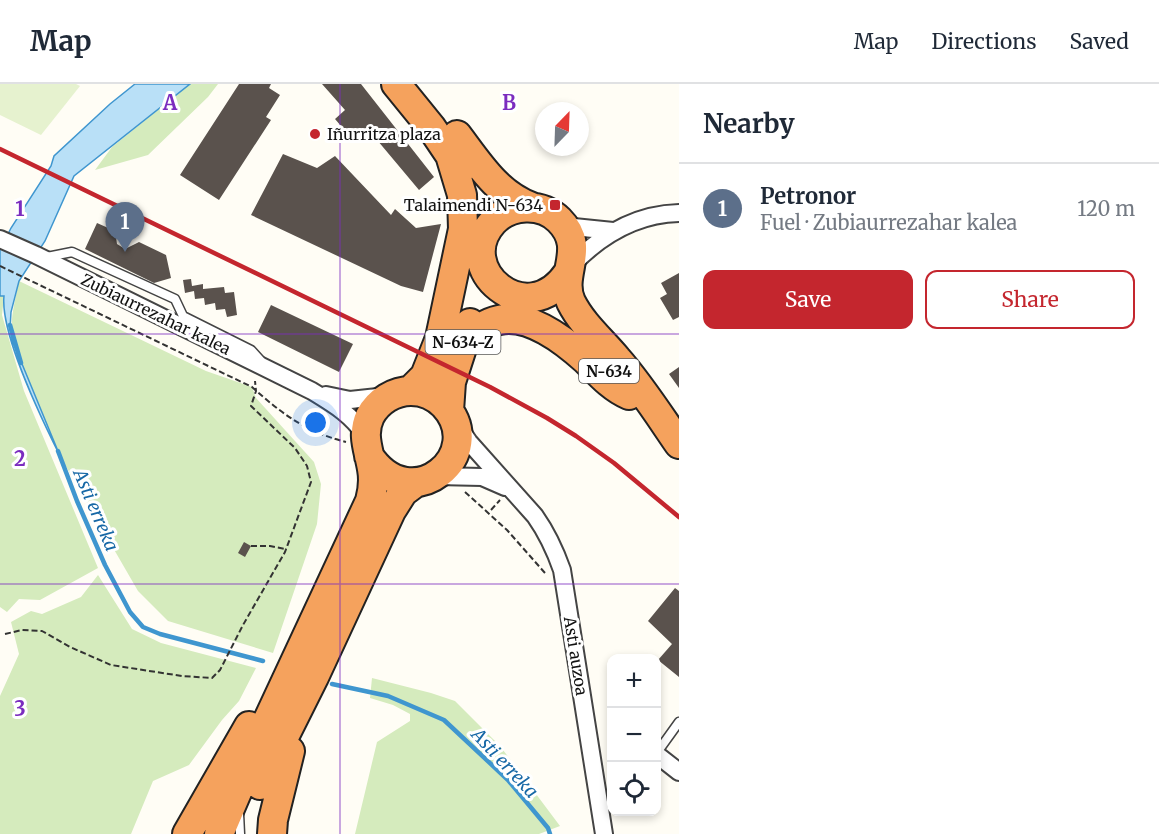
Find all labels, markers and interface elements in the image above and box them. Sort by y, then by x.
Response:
text: Map [30,23,92,59]
text: Map [854,28,898,55]
text: Directions [931,28,1036,55]
text: Saved [1069,28,1129,55]
text: A [162,90,178,115]
text: B [502,90,516,115]
north arrow [535,102,589,156]
text: Nearby [703,107,795,140]
place label: Iñurritza plaza [327,124,441,144]
marker: Iñurritza plaza [308,127,322,141]
text: Petronor [760,182,856,210]
place label: Talaimendi N-634 [404,195,543,215]
text: 1 [15,196,25,221]
text: 1 [718,196,727,221]
text: 120 m [1077,196,1135,221]
marker: Talaimendi N-634 [548,198,562,212]
pin: 1 [106,202,144,252]
text: Fuel · Zubiaurrezahar kalea [760,210,1017,235]
street label: Zubiaurrezahar kalea [78,269,234,359]
button: Save [703,270,913,329]
button: Share [925,270,1135,329]
road number: N-634-Z [426,330,500,354]
road number: N-634 [579,359,639,383]
your location [301,408,330,437]
text: 2 [14,446,26,471]
water label: Asti erreka [68,464,124,555]
street label: Asti auzoa [560,614,592,697]
map controls [607,654,661,816]
button: + [607,654,661,708]
text: 3 [14,696,26,721]
button: − [607,708,661,762]
water label: Asti erreka [466,722,543,803]
button: locate [607,762,661,816]

